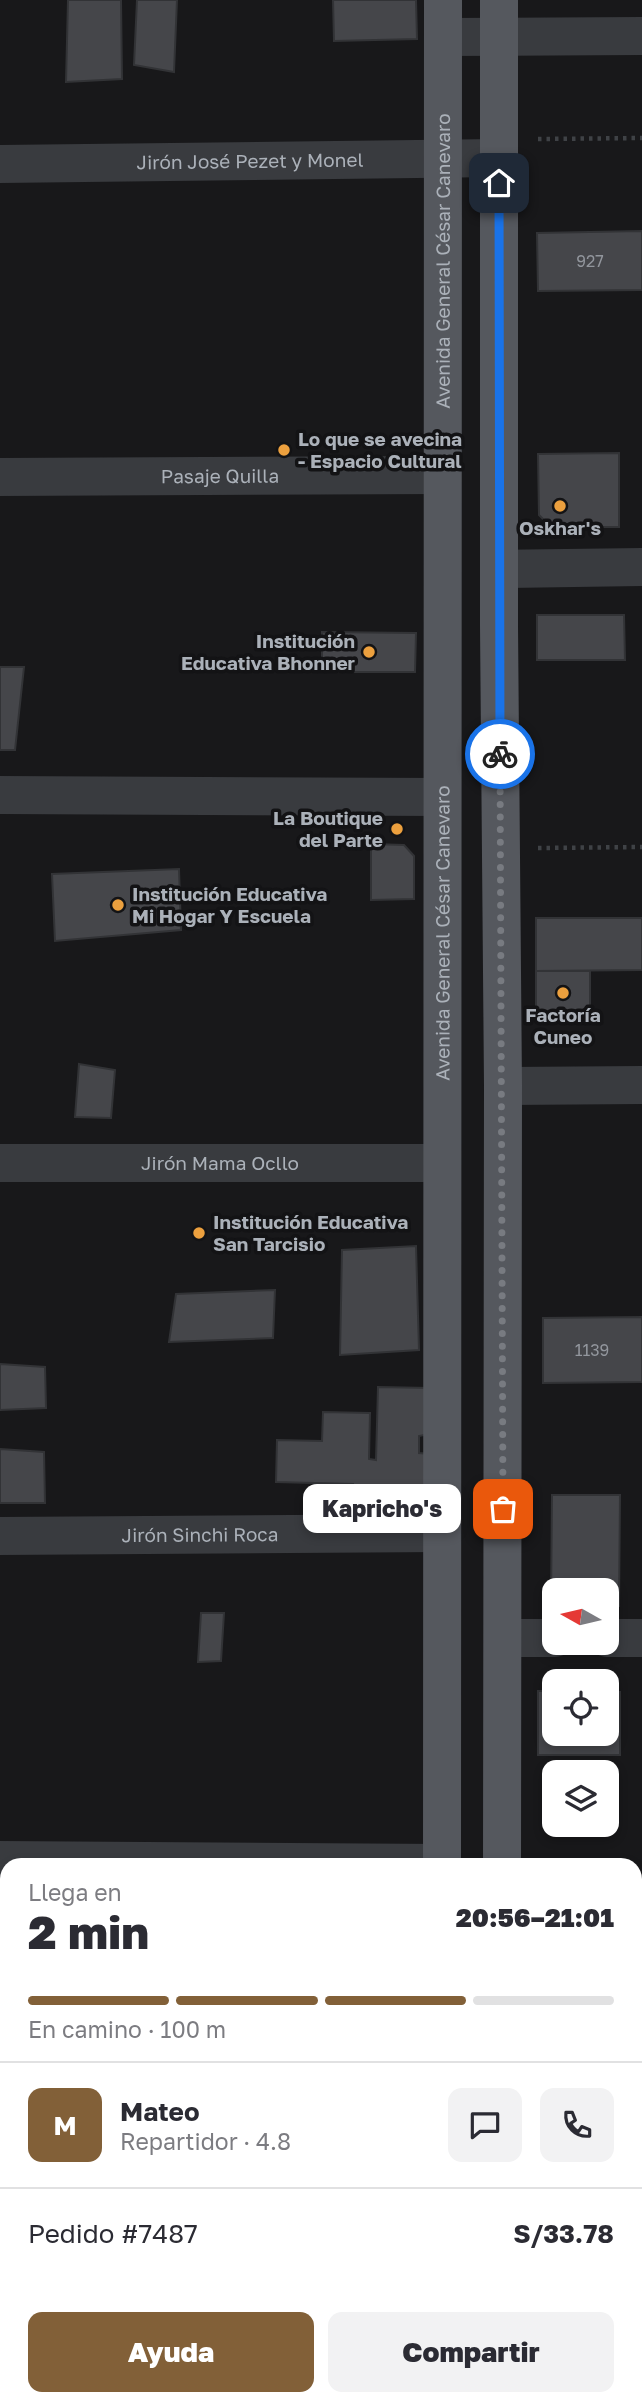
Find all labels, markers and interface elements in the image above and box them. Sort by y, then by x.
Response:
street label: Avenida General César Canevaro [431,113,454,409]
street label: Jirón José Pezet y Monel [136,148,364,173]
pin [469,153,529,213]
icon: home [480,164,518,202]
house number: 927 [576,251,604,271]
place label: Lo que se avecina - Espacio Cultural [298,427,462,472]
marker: Lo que se avecina - Espacio Cultural [276,442,292,458]
street label: Pasaje Quilla [161,464,279,487]
marker: Oskhar's [552,498,568,514]
place label: Oskhar's [519,516,601,539]
place label: Institución Educativa Bhonner [181,629,356,674]
marker: Institución Educativa Bhonner [361,644,377,660]
courier [465,719,535,789]
icon: bike [481,735,519,773]
street label: Avenida General César Canevaro [430,785,454,1081]
place label: La Boutique del Parte [273,806,383,851]
marker: La Boutique del Parte [389,821,405,837]
place label: Institución Educativa Mi Hogar Y Escuela [132,882,327,927]
marker: Institución Educativa Mi Hogar Y Escuela [110,897,126,913]
marker: Factoría Cuneo [555,985,571,1001]
place label: Factoría Cuneo [525,1003,601,1048]
street label: Jirón Mama Ocllo [141,1151,299,1174]
place label: Institución Educativa San Tarcisio [213,1210,408,1255]
marker: Institución Educativa San Tarcisio [191,1225,207,1241]
house number: 1139 [575,1340,609,1360]
pin [473,1479,533,1539]
callout: Kapricho's [304,1484,461,1534]
icon: bag [484,1490,522,1528]
text: Kapricho's [322,1494,442,1522]
street label: Jirón Sinchi Roca [121,1522,278,1546]
north arrow [542,1578,620,1656]
map controls [542,1578,619,1837]
button: locate [542,1669,619,1746]
button: layers [542,1760,619,1837]
text: Llega en [28,1878,122,1906]
text: 20:56–21:01 [456,1902,614,1933]
text: 2 min [28,1904,149,1959]
text: En camino · 100 m [28,2015,226,2043]
button: chat [448,2088,522,2162]
button: phone [540,2088,614,2162]
text: Mateo [120,2096,200,2127]
text: M [53,2110,77,2141]
text: Repartidor · 4.8 [120,2127,291,2155]
text: Pedido #7487 [28,2218,198,2249]
text: S/33.78 [513,2218,614,2249]
button: Ayuda [28,2312,314,2392]
button: Compartir [328,2312,614,2392]

